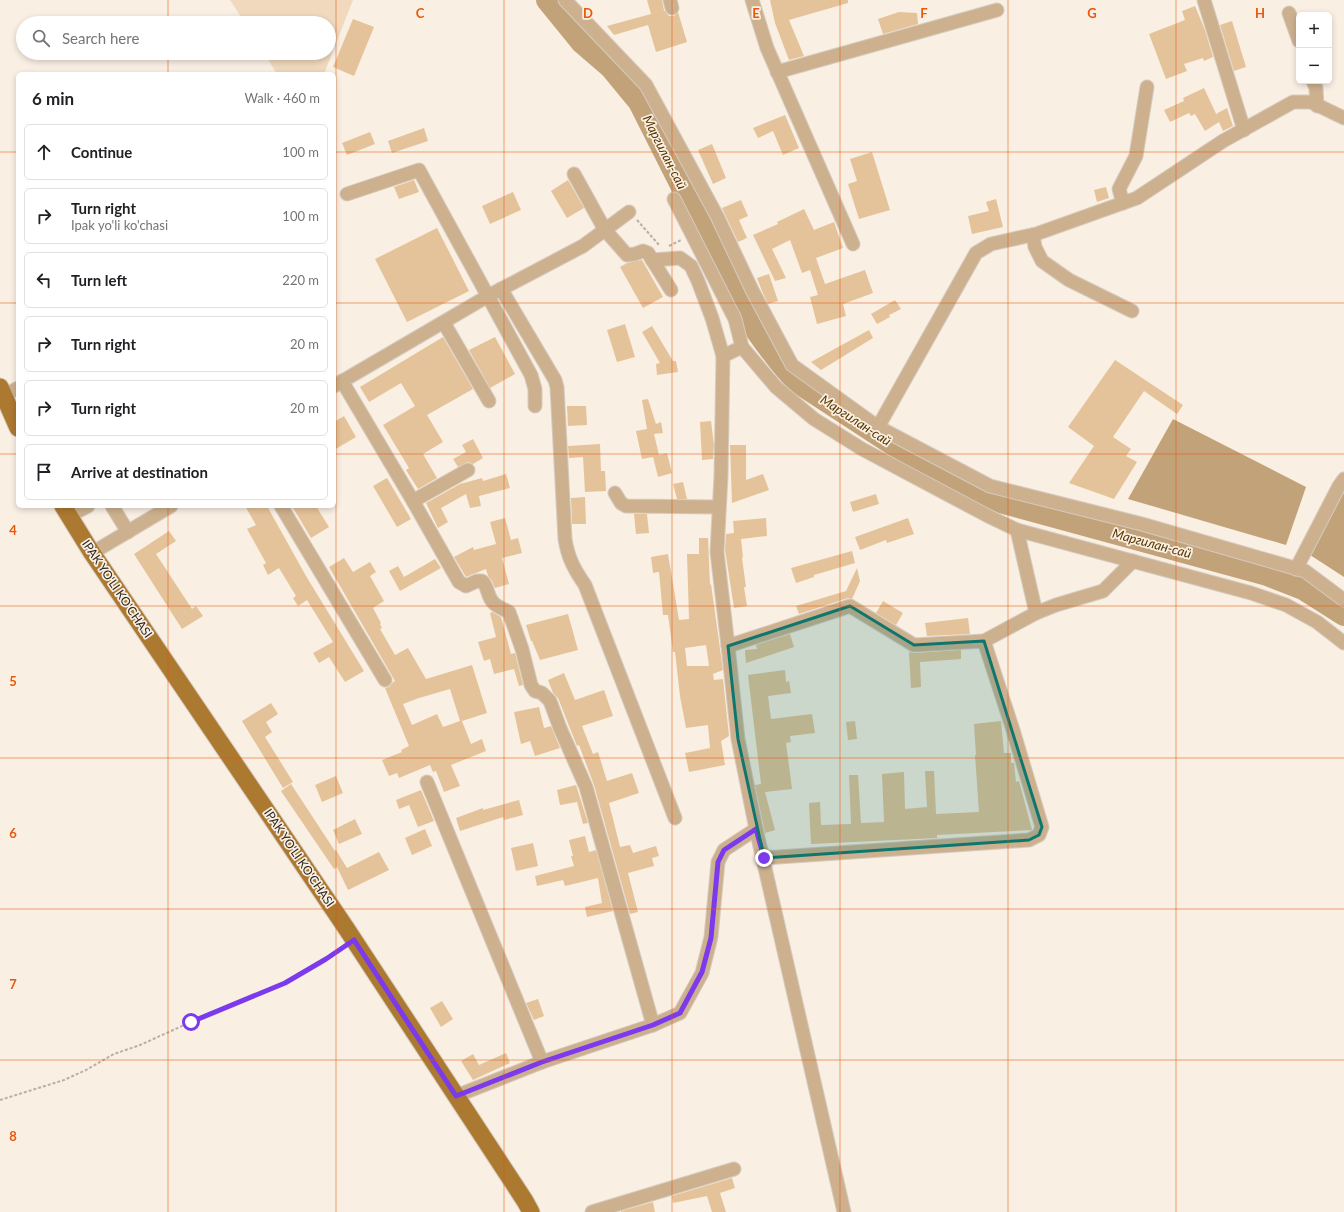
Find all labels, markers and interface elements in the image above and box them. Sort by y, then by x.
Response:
text: C [416,5,425,21]
text: D [583,5,593,21]
text: E [752,5,760,21]
text: F [920,5,928,21]
text: G [1087,5,1097,21]
text: H [1255,5,1265,21]
map controls [1296,12,1332,84]
button: + [1296,12,1332,48]
search box [16,16,336,60]
icon: search [30,27,52,49]
text: Search here [62,29,139,47]
button: − [1296,48,1332,84]
text: 6 min [32,88,74,109]
text: Walk · 460 m [244,90,320,106]
water label: Маргилан-сай [639,112,691,192]
icon: ahead [33,141,55,163]
text: Continue [71,143,132,161]
text: 100 m [282,144,319,160]
text: Turn right [71,199,136,217]
icon: right [33,205,55,227]
text: 100 m [282,208,319,224]
text: Ipak yo'li ko'chasi [71,217,168,233]
icon: left [33,269,55,291]
text: Turn left [71,271,127,289]
text: 220 m [282,272,319,288]
icon: right [33,333,55,355]
text: Turn right [71,335,136,353]
text: 20 m [290,336,319,352]
water label: Маргилан-сай [818,391,894,449]
icon: right [33,397,55,419]
text: Turn right [71,399,136,417]
text: 20 m [290,400,319,416]
icon: arrive [33,461,55,483]
text: Arrive at destination [71,463,208,481]
text: 4 [9,522,17,538]
water label: Маргилан-сай [1111,525,1193,561]
street label: IPAK YO'LI KO'CHASI [79,537,156,641]
text: 5 [9,673,17,689]
street label: IPAK YO'LI KO'CHASI [261,806,338,910]
text: 6 [9,825,17,841]
route end [755,849,773,867]
text: 7 [9,976,17,992]
route start [182,1013,200,1031]
text: 8 [9,1128,17,1144]

